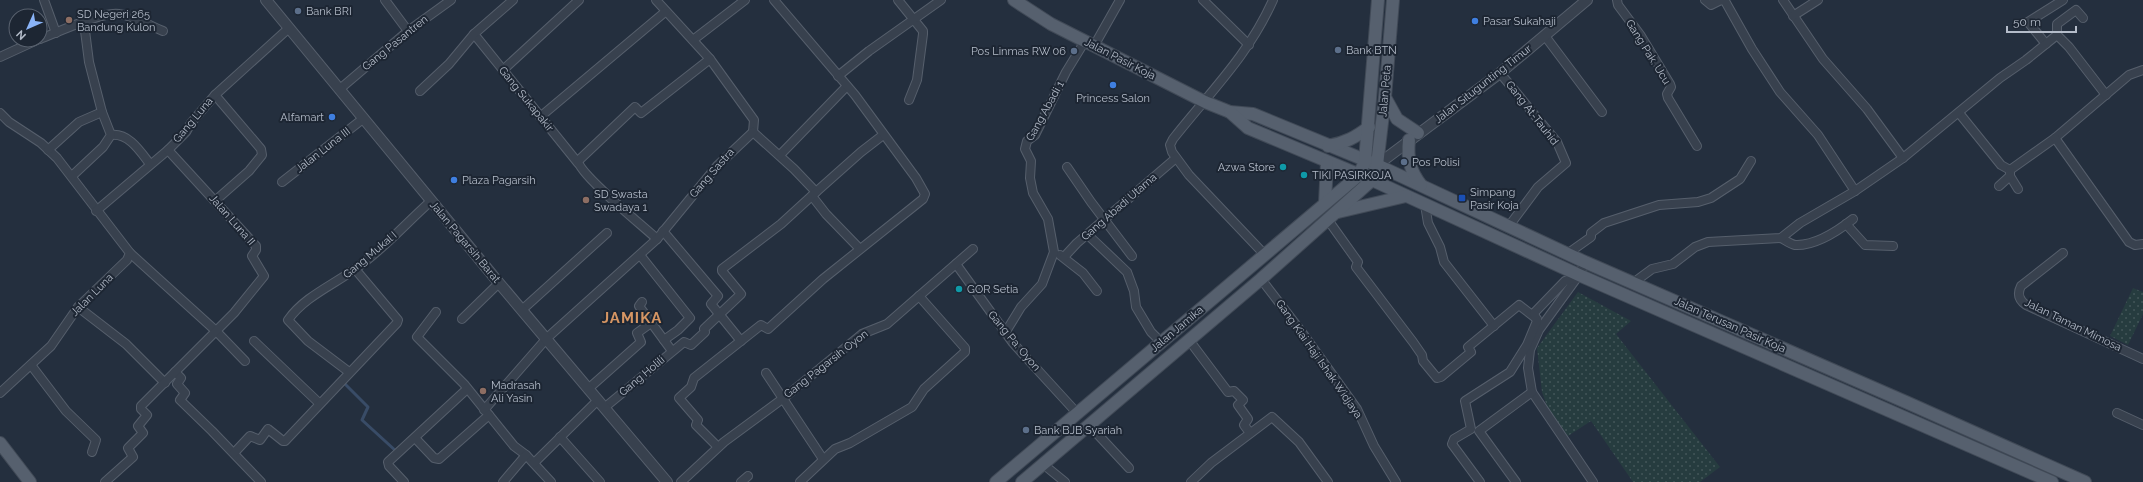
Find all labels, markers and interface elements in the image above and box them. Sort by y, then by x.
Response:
place label: Bank BRI [306,5,352,18]
marker: Bank BRI [293,6,303,16]
north arrow [8,8,48,48]
place label: SD Negeri 265 Bandung Kulon [77,8,156,34]
scale bar [2007,8,2076,34]
street label: Gang Pasantren [360,13,430,73]
marker: SD Negeri 265 Bandung Kulon [64,15,74,25]
place label: Pasar Sukahaji [1483,15,1556,28]
text: 50 m [2013,15,2041,29]
marker: Pasar Sukahaji [1470,16,1480,26]
street label: Gang Pak. Ucu [1623,17,1673,87]
text: N [14,27,29,42]
street label: Jalan Pasir Koja [1082,35,1158,83]
street label: Jalan Situgunting Timur [1432,42,1534,126]
place label: Bank BTN [1346,44,1397,57]
place label: Pos Linmas RW 06 [971,45,1066,58]
marker: Bank BTN [1333,45,1343,55]
marker: Pos Linmas RW 06 [1069,46,1079,56]
street label: Gang Sukapakir [496,64,556,134]
street label: Jalan Peta [1376,64,1394,118]
street label: Gang At-Tauhid [1503,78,1561,148]
street label: Gang Abadi 1 [1023,79,1067,143]
marker: Princess Salon [1108,80,1118,90]
place label: Princess Salon [1076,92,1150,105]
street label: Gang Luna [170,95,216,145]
place label: Alfamart [280,111,324,124]
marker: Alfamart [327,112,337,122]
street label: Jalan Luna III [293,125,353,175]
street label: Gang Sastra [687,146,737,200]
place label: Pos Polisi [1412,156,1460,169]
marker: Pos Polisi [1399,157,1409,167]
place label: Azwa Store [1218,161,1276,174]
marker: Azwa Store [1278,162,1288,172]
place label: TIKI PASIRKOJA [1312,169,1392,182]
marker: TIKI PASIRKOJA [1299,170,1309,180]
street label: Gang Abadi Utama [1079,171,1159,243]
place label: Plaza Pagarsih [462,174,536,187]
marker: Plaza Pagarsih [449,175,459,185]
place label: Simpang Pasir Koja [1470,186,1519,212]
place label: SD Swasta Swadaya 1 [594,188,648,214]
street label: Jalan Luna II [206,192,258,248]
marker: Simpang Pasir Koja [1457,193,1467,203]
marker: SD Swasta Swadaya 1 [581,195,591,205]
street label: Jalan Pagarsih Barat [427,199,503,286]
street label: Gang Mukal I [341,229,399,281]
street label: Jalan Luna [68,271,116,319]
place label: GOR Setia [967,283,1018,296]
marker: GOR Setia [954,284,964,294]
street label: Jalan Terusan Pasir Koja [1672,295,1788,355]
street label: Jalan Taman Mimosa [2023,296,2123,354]
street label: Gang Kiai Haji Ishak Widjaya [1273,297,1365,421]
street label: Jalan Jamika [1148,303,1206,355]
street label: Gang Pa. Oyon [985,308,1043,374]
district label: JAMIKA [602,309,662,327]
street label: Gang Pagarsih Oyon [781,327,871,401]
street label: Gang Holili [617,353,667,399]
place label: Madrasah Ali Yasin [491,379,541,405]
marker: Madrasah Ali Yasin [478,386,488,396]
place label: Bank BJB Syariah [1034,424,1122,437]
marker: Bank BJB Syariah [1021,425,1031,435]

